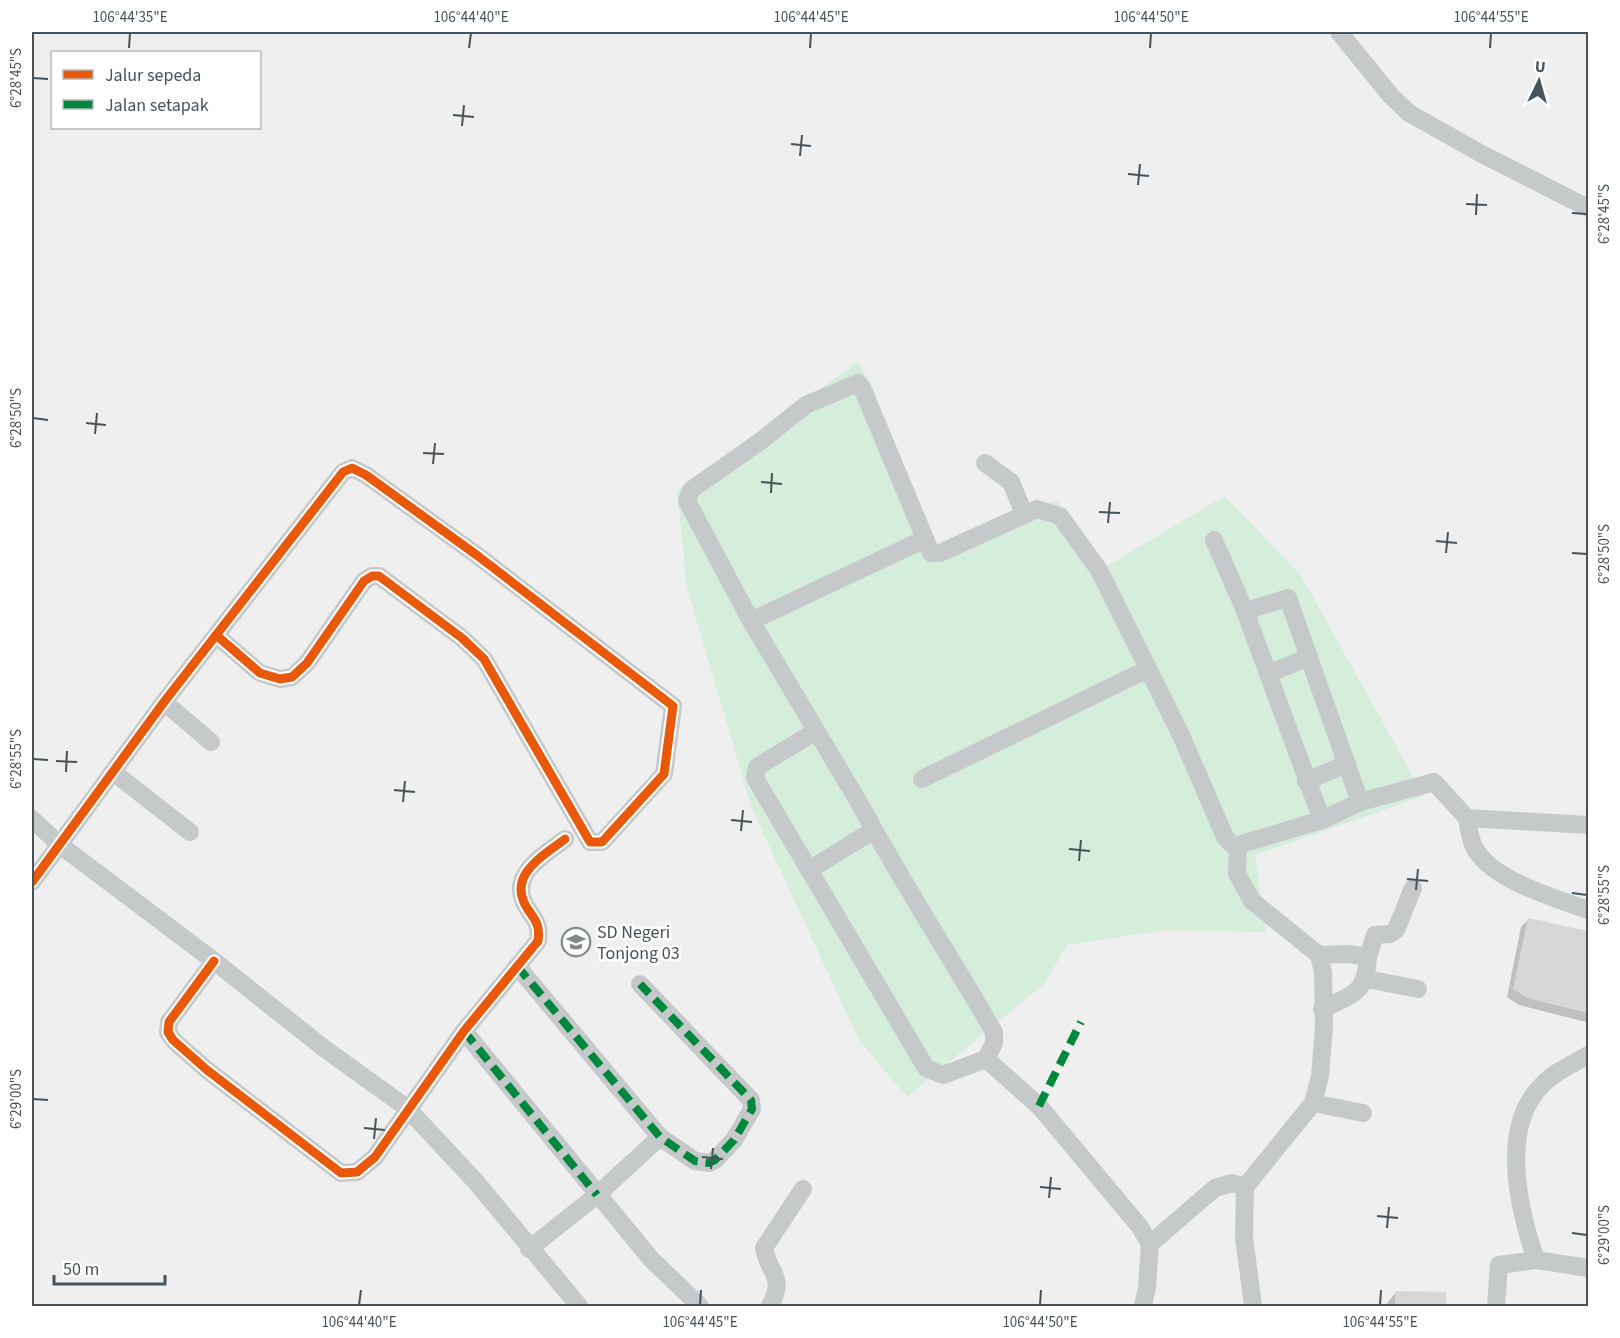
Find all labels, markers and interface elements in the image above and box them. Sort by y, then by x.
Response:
text: 106°44'35"E [92,7,168,28]
text: 106°44'40"E [433,7,509,28]
text: 106°44'45"E [773,7,849,28]
text: 106°44'50"E [1113,7,1189,28]
text: 106°44'55"E [1453,7,1529,28]
text: 6°28'45"S [6,48,27,108]
legend [51,51,261,129]
north arrow [1509,51,1569,111]
text: U [1534,56,1546,78]
text: Jalur sepeda [105,63,201,88]
text: Jalan setapak [105,93,209,118]
text: 6°28'45"S [1594,184,1615,244]
text: 6°28'50"S [6,388,27,448]
text: 6°28'50"S [1594,524,1615,584]
text: 6°28'55"S [6,729,27,789]
text: 6°28'55"S [1594,865,1615,925]
place label: SD Negeri Tonjong 03 [597,920,680,966]
school or university icon: SD Negeri Tonjong 03 [560,926,592,958]
text: 6°29'00"S [6,1069,27,1129]
text: 6°29'00"S [1594,1205,1615,1265]
scale bar [54,1248,165,1286]
text: 50 m [63,1257,99,1282]
text: 106°44'40"E [321,1312,397,1333]
text: 106°44'45"E [662,1312,738,1333]
text: 106°44'50"E [1002,1312,1078,1333]
text: 106°44'55"E [1342,1312,1418,1333]

